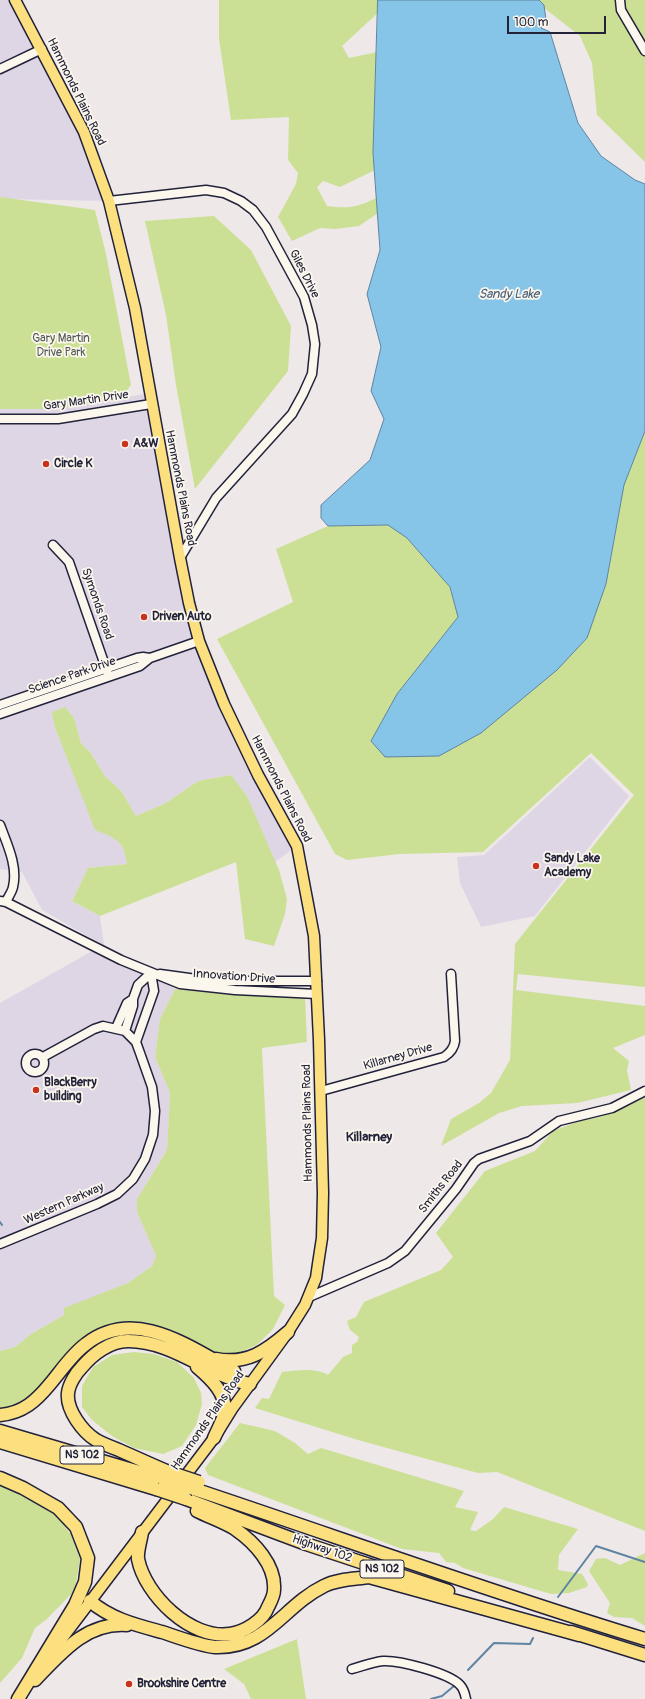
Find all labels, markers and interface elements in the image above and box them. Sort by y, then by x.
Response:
scale bar [509,8,608,34]
text: 100 m [514,15,548,30]
street label: Hammonds Plains Road [44,36,108,148]
street label: Giles Drive [286,247,322,301]
water label: Sandy Lake [479,287,539,303]
park label: Gary Martin Drive Park [32,332,90,360]
street label: Gary Martin Drive [42,388,130,414]
street label: Hammonds Plains Road [162,429,198,547]
place label: A&W [133,437,159,451]
marker: A&W [120,439,130,449]
place label: Circle K [54,457,93,471]
marker: Circle K [41,459,51,469]
street label: Symonds Road [78,566,116,642]
place label: Driven Auto [152,610,211,624]
marker: Driven Auto [139,612,149,622]
street label: Science Park Drive [26,654,118,698]
street label: Hammonds Plains Road [248,733,314,845]
place label: Sandy Lake Academy [544,852,600,880]
marker: Sandy Lake Academy [531,861,541,871]
street label: Innovation Drive [192,967,276,987]
street label: Killarney Drive [362,1040,434,1074]
street label: Hammonds Plains Road [300,1064,316,1182]
place label: BlackBerry building [44,1076,97,1104]
marker: BlackBerry building [31,1085,41,1095]
district label: Killarney [346,1130,392,1146]
street label: Smiths Road [416,1158,466,1216]
street label: Western Parkway [22,1180,106,1228]
street label: Hammonds Plains Road [168,1369,248,1473]
road number: NS 102 [60,1446,104,1464]
street label: Highway 102 [290,1532,354,1566]
road number: NS 102 [360,1560,404,1578]
place label: Brookshire Centre [137,1677,226,1691]
marker: Brookshire Centre [124,1679,134,1689]

